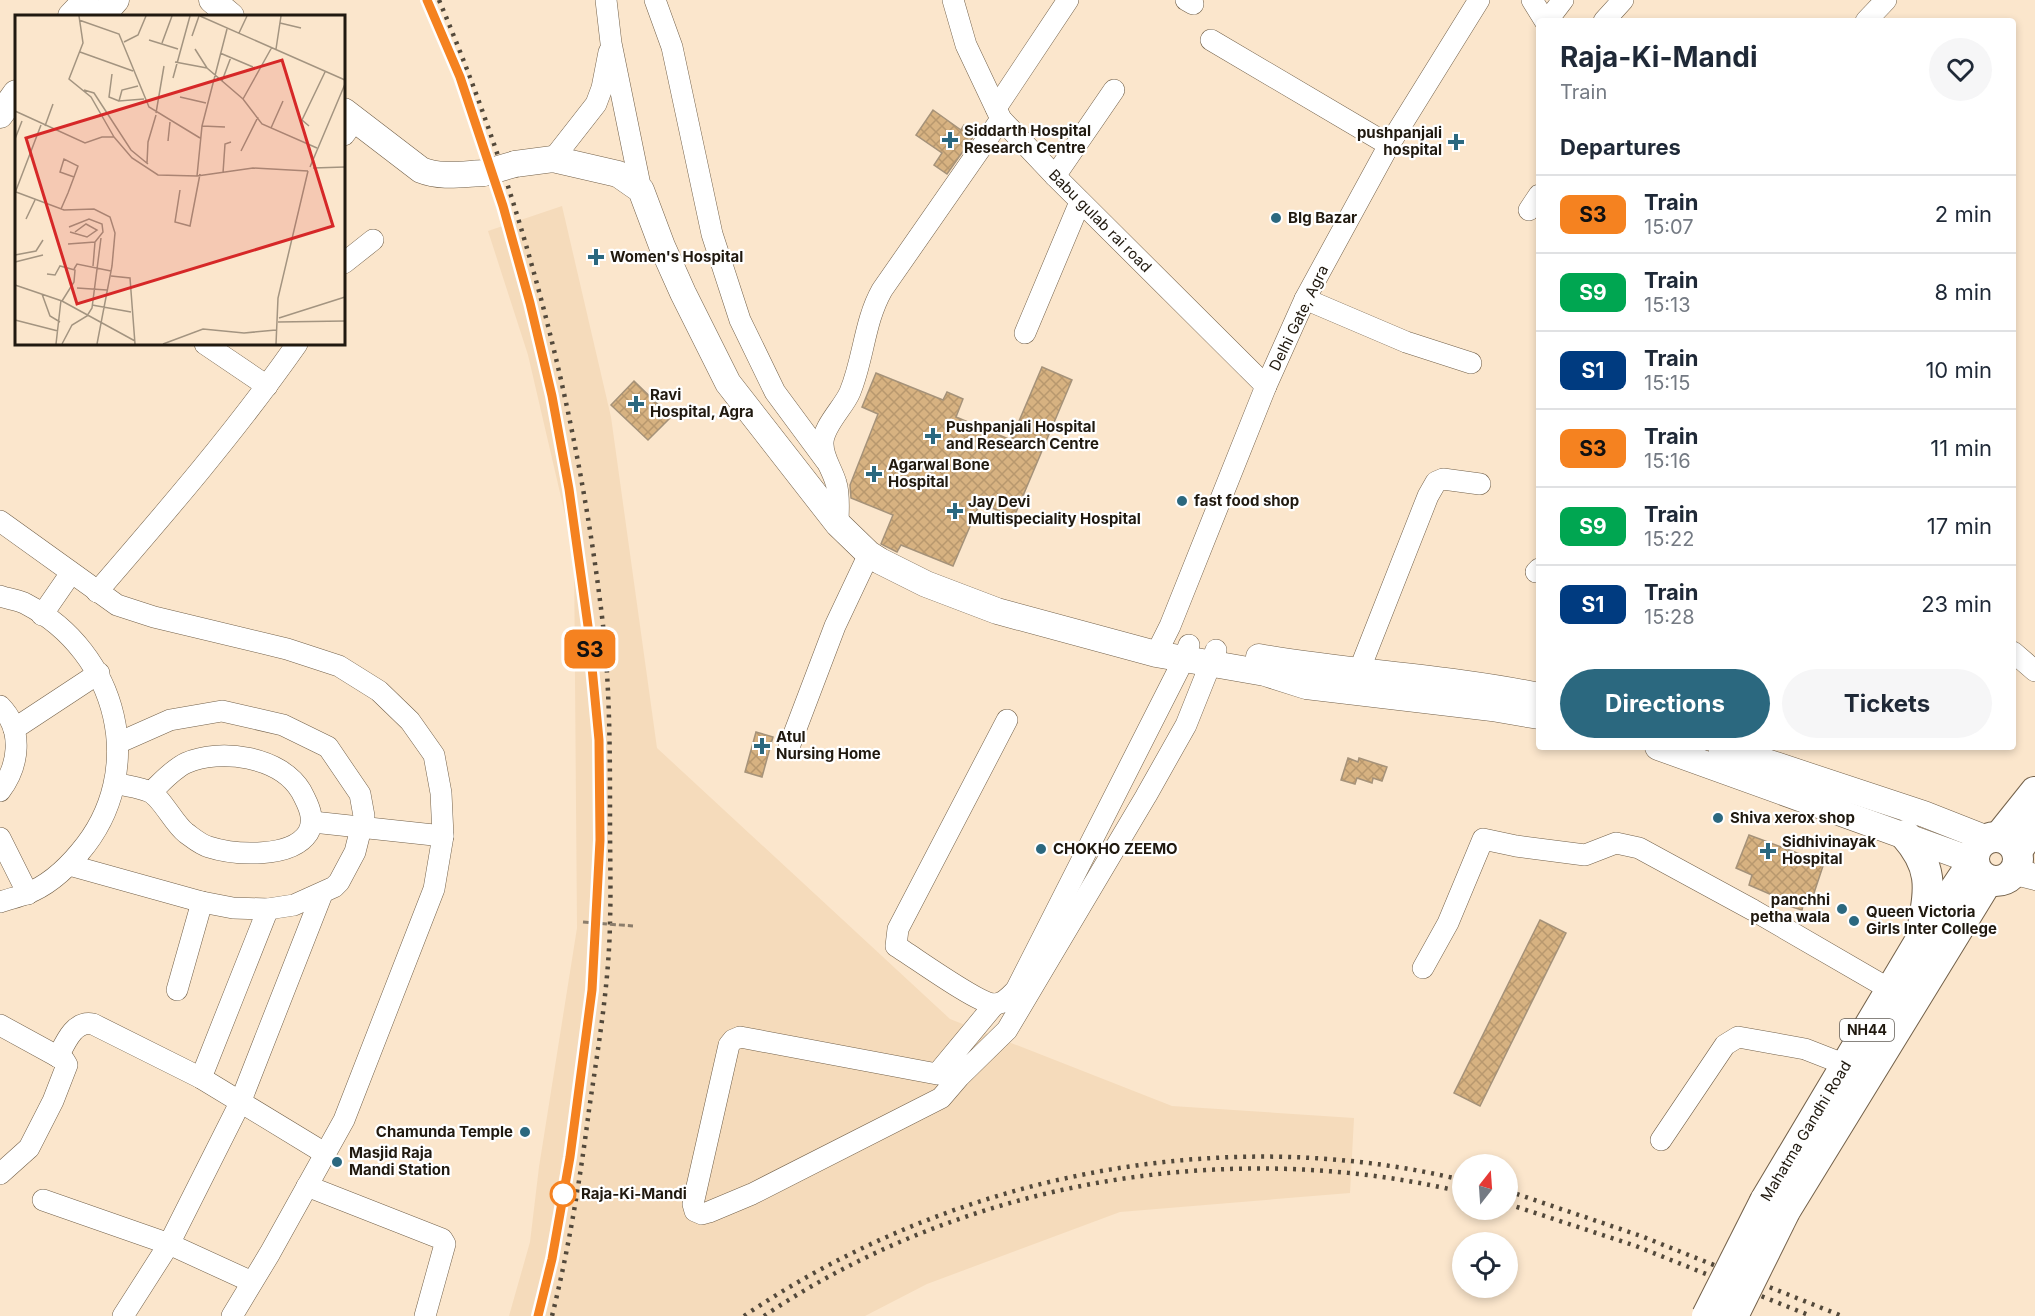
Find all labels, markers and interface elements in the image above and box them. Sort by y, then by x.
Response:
inset map [15,15,345,345]
button: heart [1929,38,1992,101]
text: Raja-Ki-Mandi [1560,40,1758,74]
text: Train [1560,80,1607,104]
place label: Siddarth Hospital Research Centre [964,121,1091,157]
place label: pushpanjali hospital [1357,123,1442,159]
marker: Siddarth Hospital Research Centre [941,131,959,149]
marker: pushpanjali hospital [1447,133,1465,151]
text: Departures [1560,134,1681,160]
street label: Babu gulab rai road [1045,165,1156,276]
text: Train [1644,189,1699,215]
text: 2 min [1935,201,1992,227]
text: S3 [1579,202,1607,227]
place label: BIg Bazar [1288,208,1357,227]
marker: BIg Bazar [1269,211,1283,225]
text: 15:07 [1644,215,1694,239]
place label: Women's Hospital [610,247,743,266]
marker: Women's Hospital [587,248,605,266]
street label: Delhi Gate, Agra [1265,262,1332,374]
text: Train [1644,267,1699,293]
text: 8 min [1935,279,1992,305]
text: S9 [1579,280,1607,305]
text: 15:13 [1644,293,1691,317]
text: Train [1644,345,1699,371]
text: 10 min [1925,357,1992,383]
text: S1 [1582,358,1604,383]
text: 15:15 [1644,371,1690,395]
place label: Ravi Hospital, Agra [650,385,754,421]
marker: Ravi Hospital, Agra [627,395,645,413]
place label: Pushpanjali Hospital and Research Centre [946,417,1099,453]
text: Train [1644,423,1699,449]
marker: Pushpanjali Hospital and Research Centre [924,427,942,445]
text: 11 min [1930,435,1992,461]
text: S3 [1579,436,1607,461]
text: 15:16 [1644,449,1691,473]
place label: Agarwal Bone Hospital [888,455,990,491]
marker: Agarwal Bone Hospital [865,465,883,483]
place label: fast food shop [1194,491,1299,510]
place label: Jay Devi Multispeciality Hospital [968,492,1141,528]
marker: fast food shop [1175,494,1189,508]
text: Train [1644,501,1699,527]
marker: Jay Devi Multispeciality Hospital [946,502,964,520]
text: 17 min [1927,513,1992,539]
text: S9 [1579,514,1607,539]
text: 15:22 [1644,527,1694,551]
text: Train [1644,579,1699,605]
text: 23 min [1921,591,1992,617]
text: S1 [1582,592,1604,617]
text: 15:28 [1644,605,1695,629]
line badge: S3 [563,630,617,668]
text: S3 [576,637,604,662]
button: Directions [1560,669,1770,738]
button: Tickets [1782,669,1992,738]
place label: Atul Nursing Home [776,727,881,763]
marker: Atul Nursing Home [753,737,771,755]
place label: Shiva xerox shop [1730,808,1855,827]
marker: Shiva xerox shop [1711,811,1725,825]
place label: Sidhivinayak Hospital [1782,832,1876,868]
place label: CHOKHO ZEEMO [1053,839,1178,858]
marker: CHOKHO ZEEMO [1034,842,1048,856]
marker: Sidhivinayak Hospital [1759,842,1777,860]
place label: panchhi petha wala [1750,890,1830,926]
marker: panchhi petha wala [1835,902,1849,916]
place label: Queen Victoria Girls Inter College [1866,902,1997,938]
marker: Queen Victoria Girls Inter College [1847,914,1861,928]
road number: NH44 [1840,1019,1894,1041]
street label: Mahatma Gandhi Road [1756,1057,1855,1204]
place label: Chamunda Temple [376,1122,513,1141]
marker: Chamunda Temple [518,1125,532,1139]
place label: Masjid Raja Mandi Station [349,1143,450,1179]
north arrow [1452,1154,1518,1220]
map controls [1452,1154,1518,1298]
marker: Masjid Raja Mandi Station [330,1155,344,1169]
marker: Raja-Ki-Mandi [550,1181,576,1207]
place label: Raja-Ki-Mandi [581,1184,687,1203]
button: locate [1452,1232,1518,1298]

